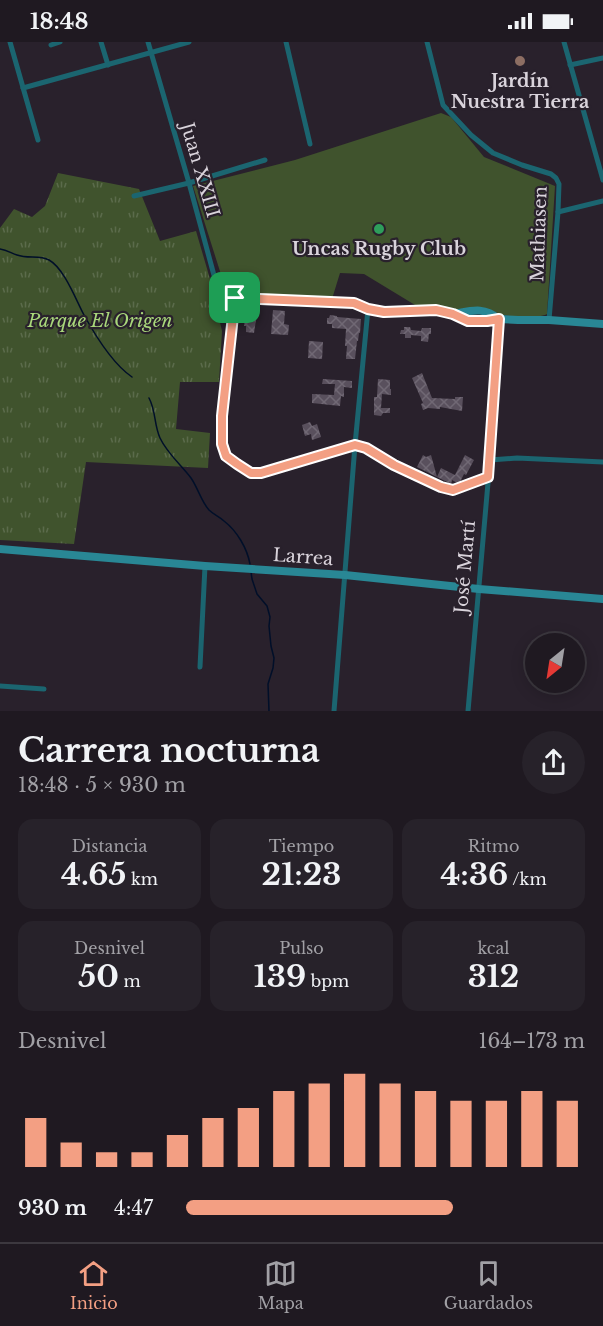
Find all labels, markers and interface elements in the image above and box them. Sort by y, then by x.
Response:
text: 18:48 [30,8,88,35]
marker: Jardín Nuestra Tierra [513,54,527,68]
place label: Jardín Nuestra Tierra [451,70,590,113]
street label: Juan XXIII [175,118,224,220]
street label: Mathiasen [526,186,552,282]
marker: Uncas Rugby Club [372,222,386,236]
place label: Uncas Rugby Club [292,238,466,260]
pin [209,272,260,323]
icon: arrive [218,281,251,314]
park label: Parque El Origen [26,310,173,332]
street label: José Martí [450,519,480,616]
street label: Larrea [272,544,334,570]
north arrow [525,633,585,693]
map controls [525,633,585,693]
text: Carrera nocturna [18,730,320,771]
button: share [522,731,585,794]
text: 18:48 · 5 × 930 m [18,773,186,797]
text: Distancia [72,836,147,856]
text: Tiempo [269,836,334,856]
text: Ritmo [468,836,519,856]
text: 4.65 [61,856,126,893]
text: 21:23 [262,856,341,893]
text: 4:36 [440,856,508,893]
text: km [126,869,158,889]
text: /km [508,869,547,889]
text: Desnivel [74,938,145,958]
text: Pulso [279,938,324,958]
text: kcal [478,938,509,958]
text: 50 [78,958,119,995]
text: 139 [254,958,306,995]
text: 312 [468,958,519,995]
text: m [119,971,141,991]
text: bpm [306,971,349,991]
text: Desnivel [18,1029,106,1053]
text: 164–173 m [479,1029,585,1053]
text: 930 m [18,1196,87,1220]
text: 4:47 [114,1196,153,1220]
tab: Inicio [70,1257,118,1313]
tab: Mapa [258,1257,304,1313]
tab: Guardados [444,1257,533,1313]

